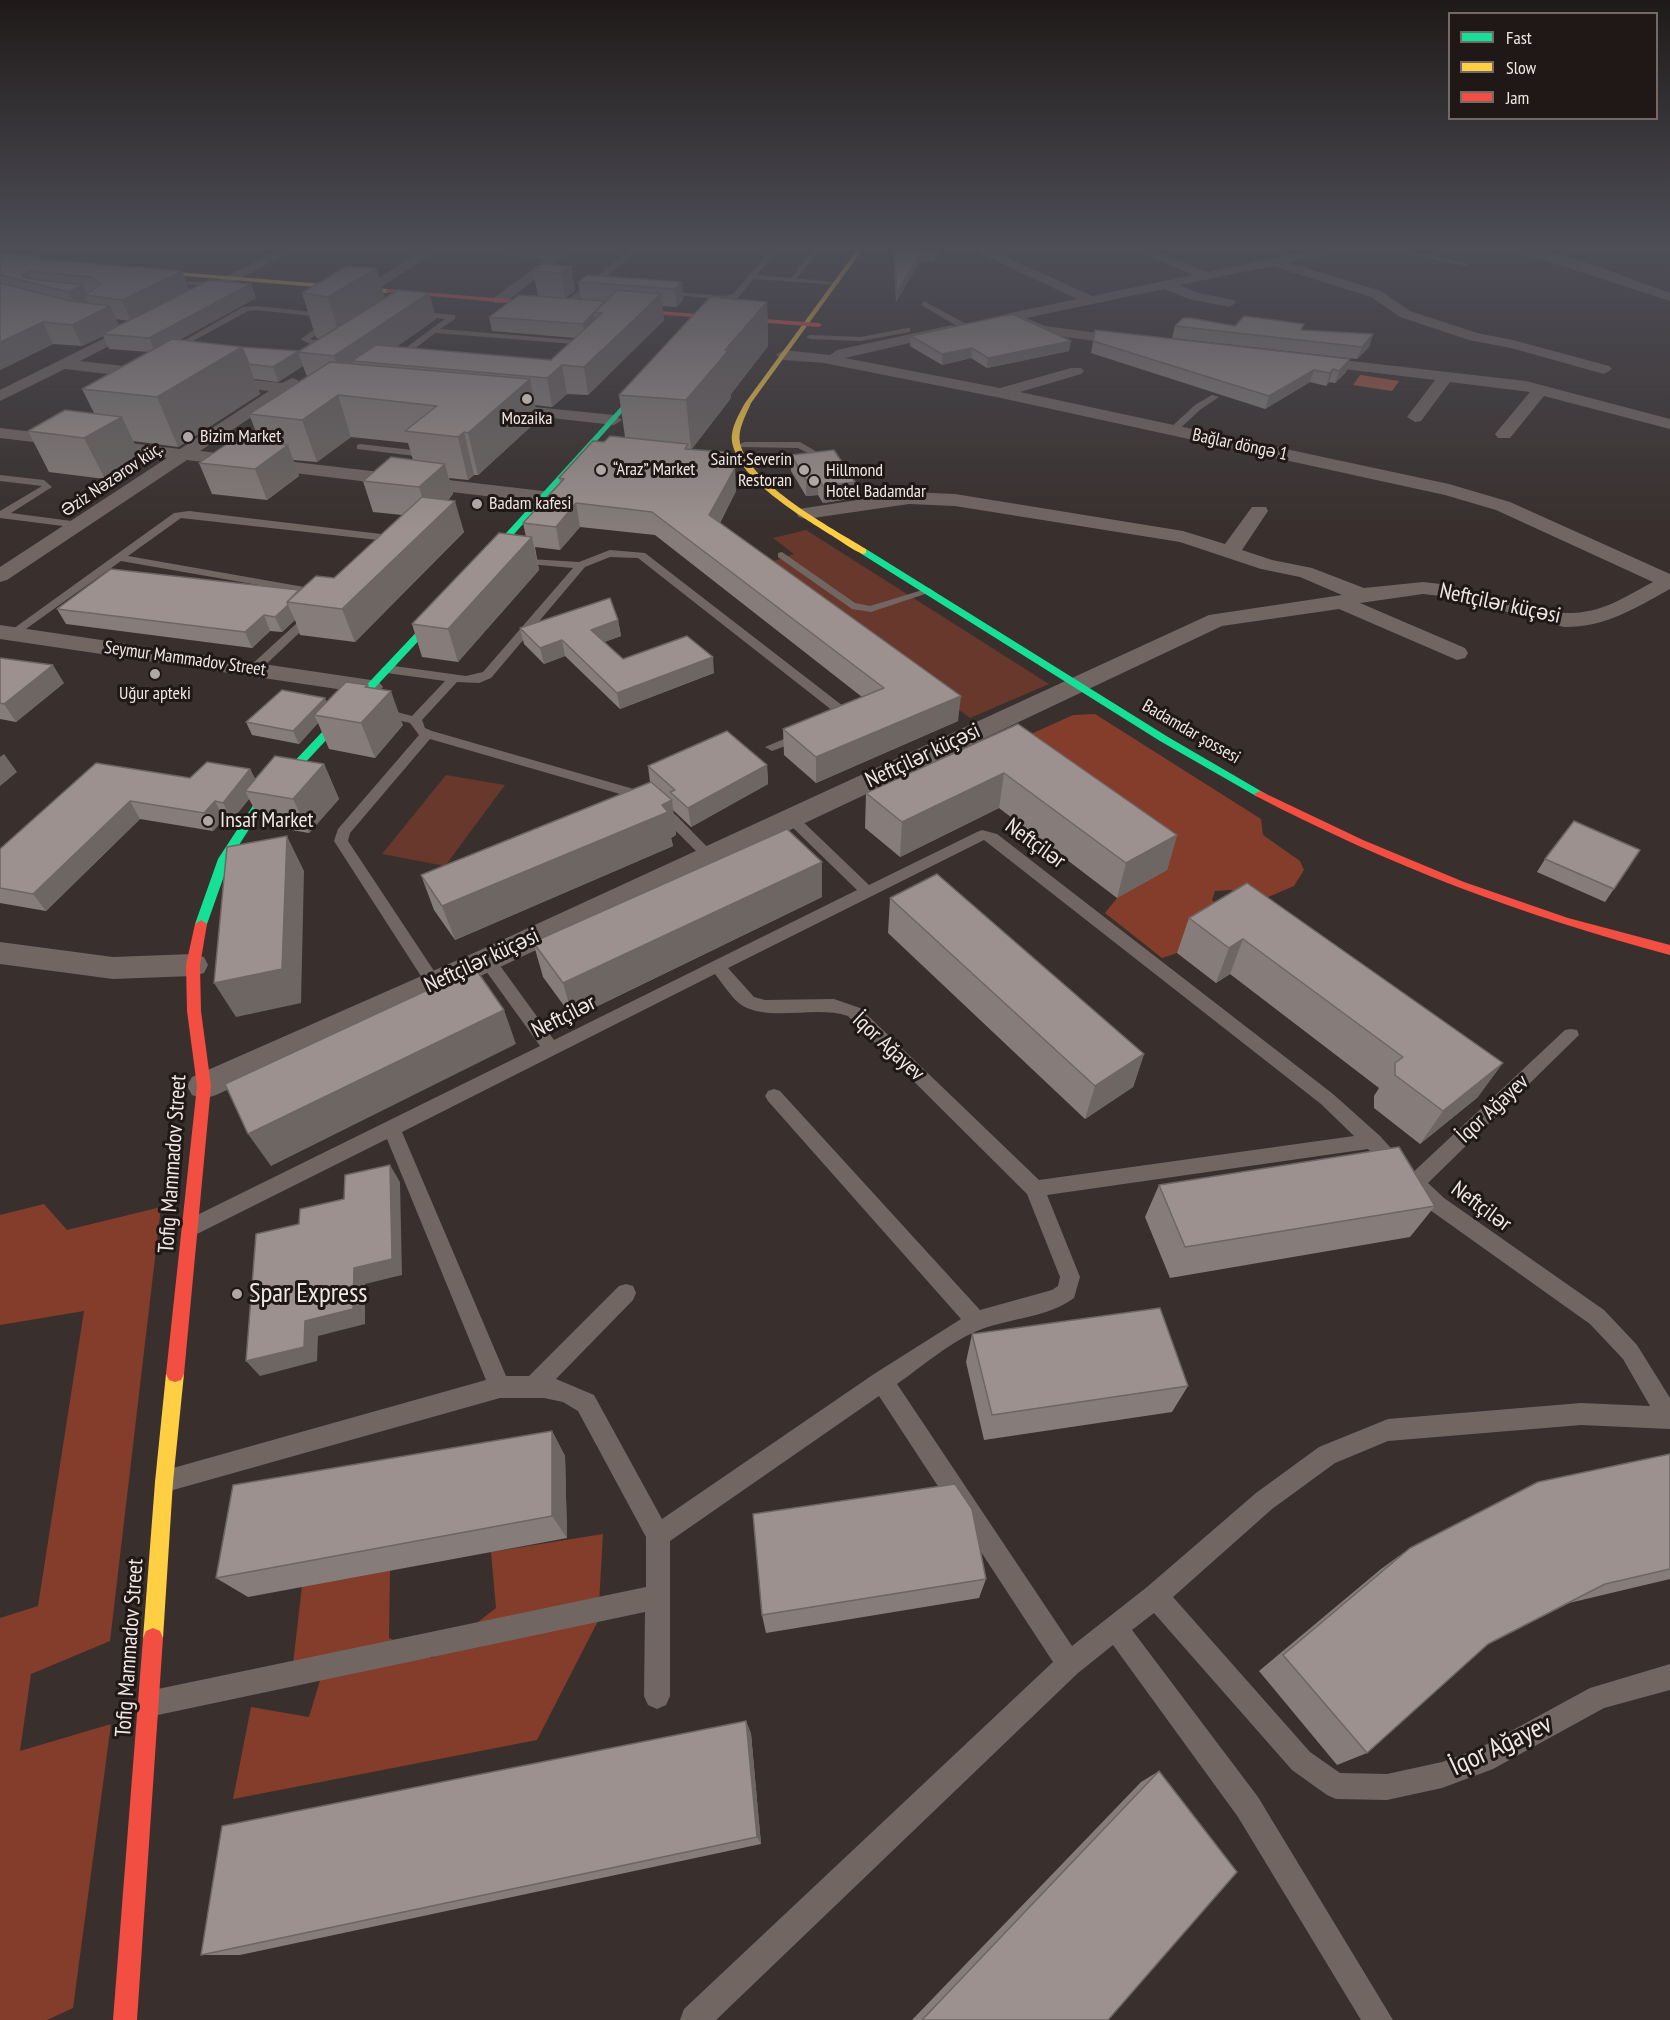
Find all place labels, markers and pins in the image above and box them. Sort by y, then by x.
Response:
marker: Mozaika [520,392,534,406]
place label: Mozaika [502,408,552,430]
place label: Bizim Market [200,426,281,448]
marker: Bizim Market [181,430,195,444]
place label: Saint Severin Restoran [711,449,792,492]
place label: “Araz” Market [613,459,695,481]
place label: Hillmond Hotel Badamdar [826,460,926,502]
marker: “Araz” Market [594,463,608,477]
marker: Saint Severin Restoran [797,463,811,477]
marker: Hillmond Hotel Badamdar [807,474,821,488]
place label: Badam kafesi [489,493,571,515]
marker: Badam kafesi [470,497,484,511]
marker: Uğur apteki [148,667,162,681]
place label: Uğur apteki [119,683,191,705]
place label: Insaf Market [220,808,314,834]
marker: Insaf Market [201,814,215,828]
place label: Spar Express [249,1278,367,1310]
marker: Spar Express [230,1287,244,1301]

